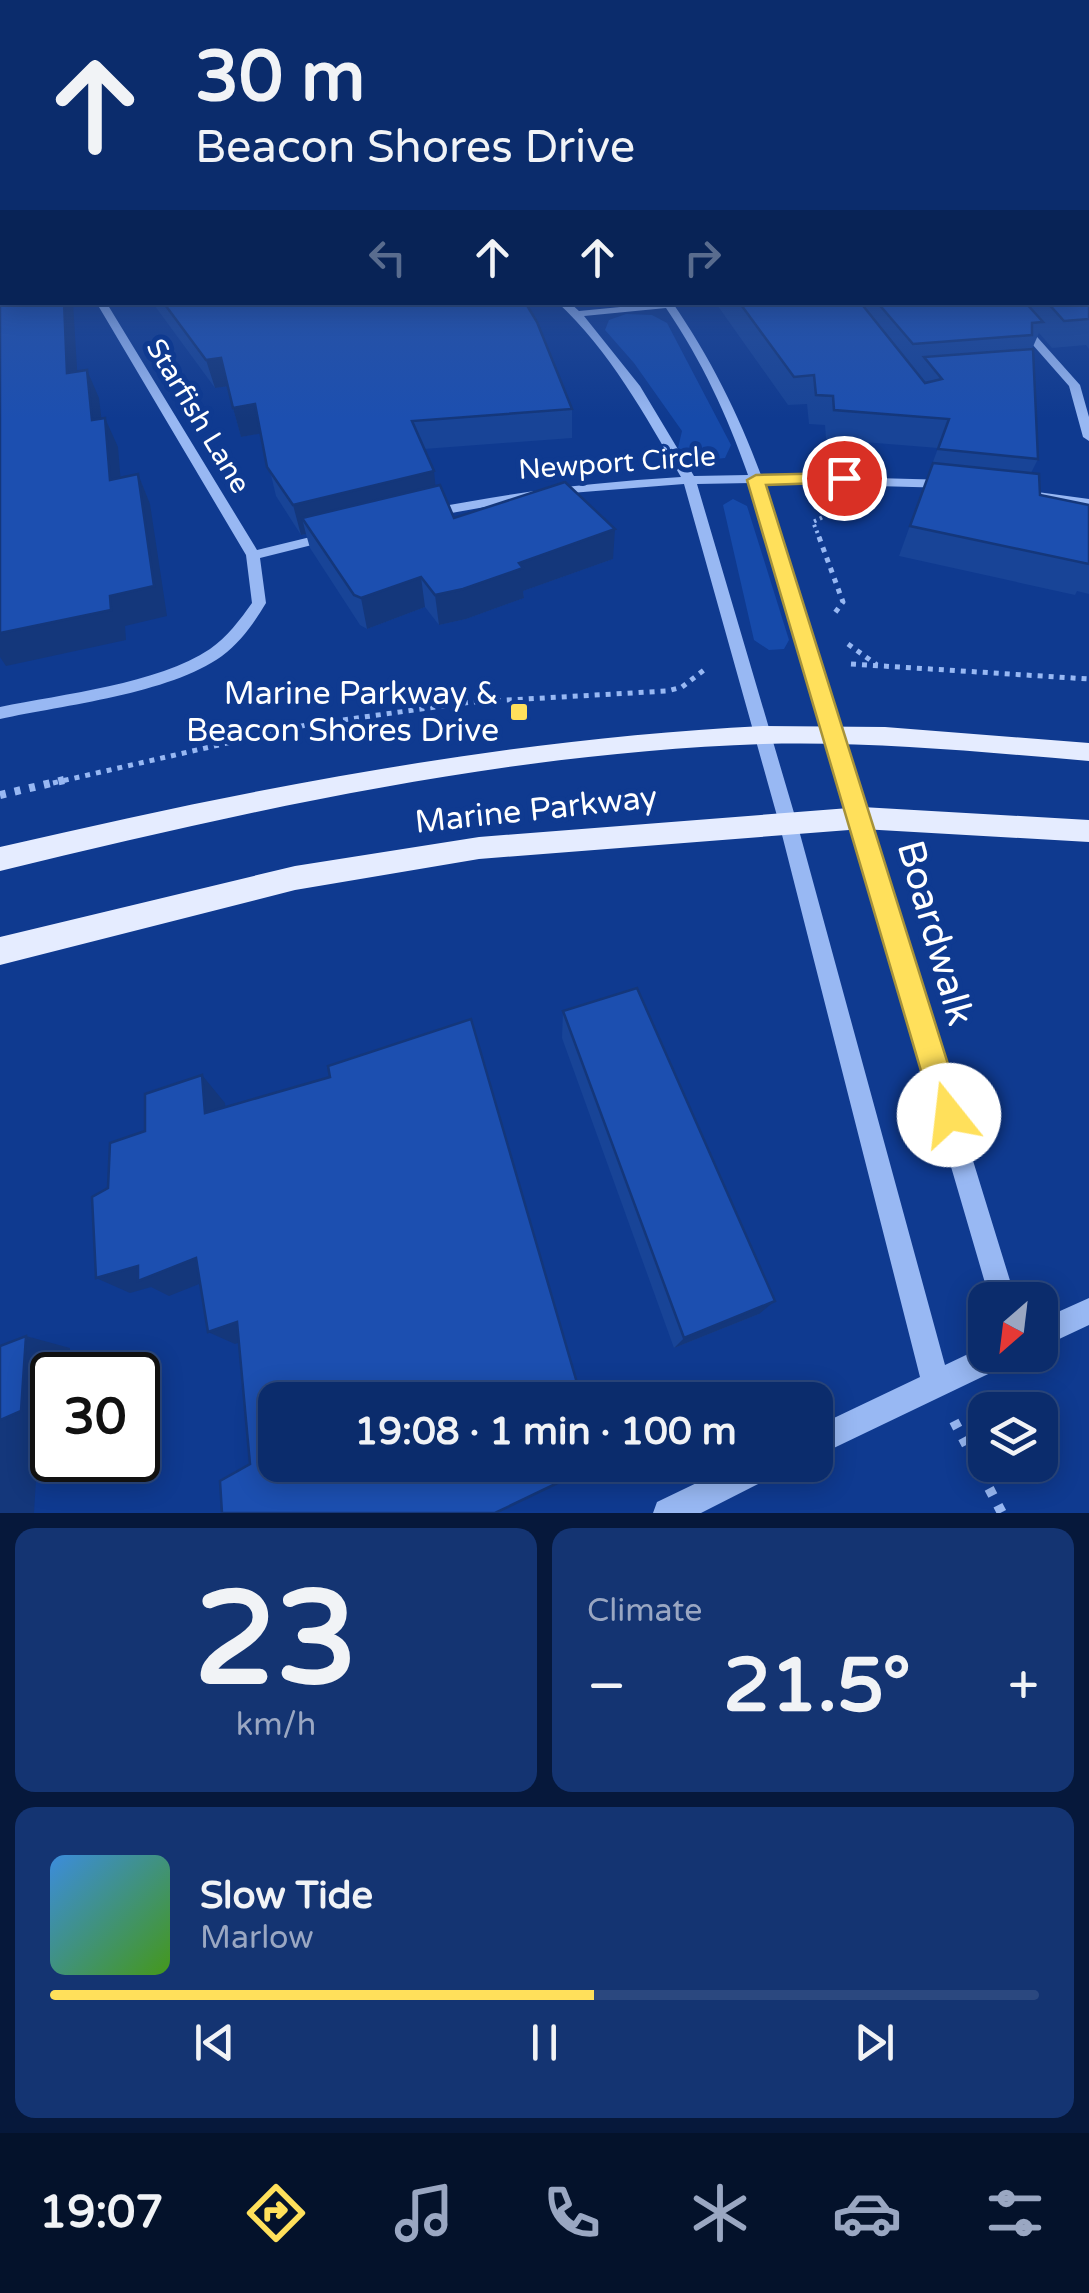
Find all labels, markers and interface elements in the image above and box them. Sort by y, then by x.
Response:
text: 30 m [195,36,365,120]
icon: ahead [30,40,160,170]
text: Beacon Shores Drive [195,121,635,175]
icon: left [360,230,415,285]
icon: ahead [465,230,520,285]
icon: ahead [570,230,625,285]
icon: right [675,230,730,285]
street label: Starfish Lane [139,333,257,499]
pin [802,436,887,521]
street label: Newport Circle [517,439,717,487]
icon: arrive [817,451,872,506]
place label: Marine Parkway & Beacon Shores Drive [186,675,499,750]
marker: Marine Parkway & Beacon Shores Drive [508,701,530,723]
street label: Marine Parkway [413,778,659,842]
street label: Boardwalk [887,835,983,1031]
position arrow [897,1063,1001,1167]
north arrow [968,1282,1058,1372]
map controls [968,1282,1058,1482]
speed limit sign: 30 [30,1352,160,1482]
button: layers [968,1392,1058,1482]
text: 19:08 · 1 min · 100 m [354,1409,737,1455]
text: 23 [194,1563,358,1719]
text: Climate [587,1592,702,1630]
text: 21.5° [723,1641,911,1731]
text: − [587,1654,626,1720]
text: + [1008,1654,1039,1720]
text: km/h [236,1706,316,1744]
text: Slow Tide [200,1873,373,1919]
text: Marlow [200,1919,314,1957]
icon: previous [187,2015,242,2070]
icon: pause [517,2015,572,2070]
icon: next [847,2015,902,2070]
icon: directions [241,2178,311,2248]
icon: music [389,2178,459,2248]
icon: phone [537,2178,607,2248]
icon: climate [685,2178,755,2248]
icon: car [832,2178,902,2248]
icon: filters [980,2178,1050,2248]
text: 19:07 [39,2186,164,2240]

